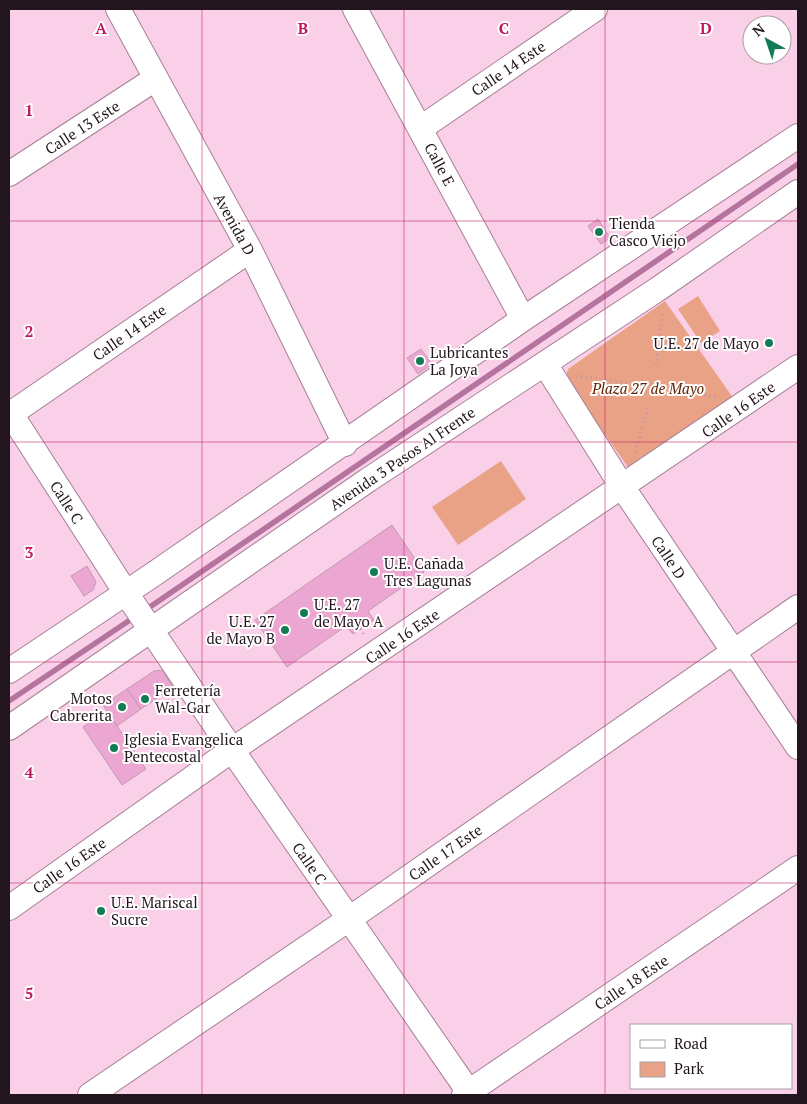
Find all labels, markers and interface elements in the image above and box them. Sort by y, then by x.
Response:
north arrow [742,15,792,65]
text: A [95,17,107,39]
text: B [298,17,308,39]
text: C [499,17,509,39]
text: D [700,17,712,39]
text: N [748,19,769,40]
street label: Calle 14 Este [467,36,549,100]
street label: Calle 13 Este [41,95,123,159]
text: 1 [24,99,34,121]
street label: Calle E [420,139,460,189]
street label: Avenida D [210,190,260,258]
place label: Tienda Casco Viejo [609,213,686,250]
marker: Tienda Casco Viejo [593,226,605,238]
street label: Calle 14 Este [88,299,170,365]
text: 2 [24,320,34,342]
place label: U.E. 27 de Mayo [653,333,759,353]
marker: U.E. 27 de Mayo [763,337,775,349]
place label: Lubricantes La Joya [430,342,508,379]
marker: Lubricantes La Joya [414,355,426,367]
street label: Calle 16 Este [697,376,779,442]
park label: Plaza 27 de Mayo [591,378,704,398]
street label: Avenida 3 Pasos Al Frente [325,402,479,514]
street label: Calle C [46,477,88,527]
street label: Calle D [647,531,691,583]
text: 3 [24,541,34,563]
place label: U.E. Cañada Tres Lagunas [384,553,472,590]
marker: U.E. Cañada Tres Lagunas [368,566,380,578]
place label: U.E. 27 de Mayo A [314,594,384,631]
street label: Calle 16 Este [361,604,443,668]
marker: U.E. 27 de Mayo A [298,607,310,619]
place label: U.E. 27 de Mayo B [206,611,275,648]
marker: U.E. 27 de Mayo B [279,624,291,636]
place label: Ferretería Wal-Gar [155,680,221,717]
place label: Motos Cabrerita [50,688,112,725]
marker: Ferretería Wal-Gar [139,693,151,705]
marker: Motos Cabrerita [116,701,128,713]
place label: Iglesia Evangelica Pentecostal [124,729,244,766]
marker: Iglesia Evangelica Pentecostal [108,742,120,754]
text: 4 [24,761,34,783]
street label: Calle 17 Este [404,819,486,885]
street label: Calle 16 Este [28,832,110,898]
street label: Calle C [288,838,332,888]
place label: U.E. Mariscal Sucre [111,892,198,929]
marker: U.E. Mariscal Sucre [95,905,107,917]
street label: Calle 18 Este [590,950,672,1014]
text: 5 [24,982,34,1004]
legend [630,1024,792,1089]
text: Road [674,1033,707,1053]
text: Park [674,1058,704,1078]

